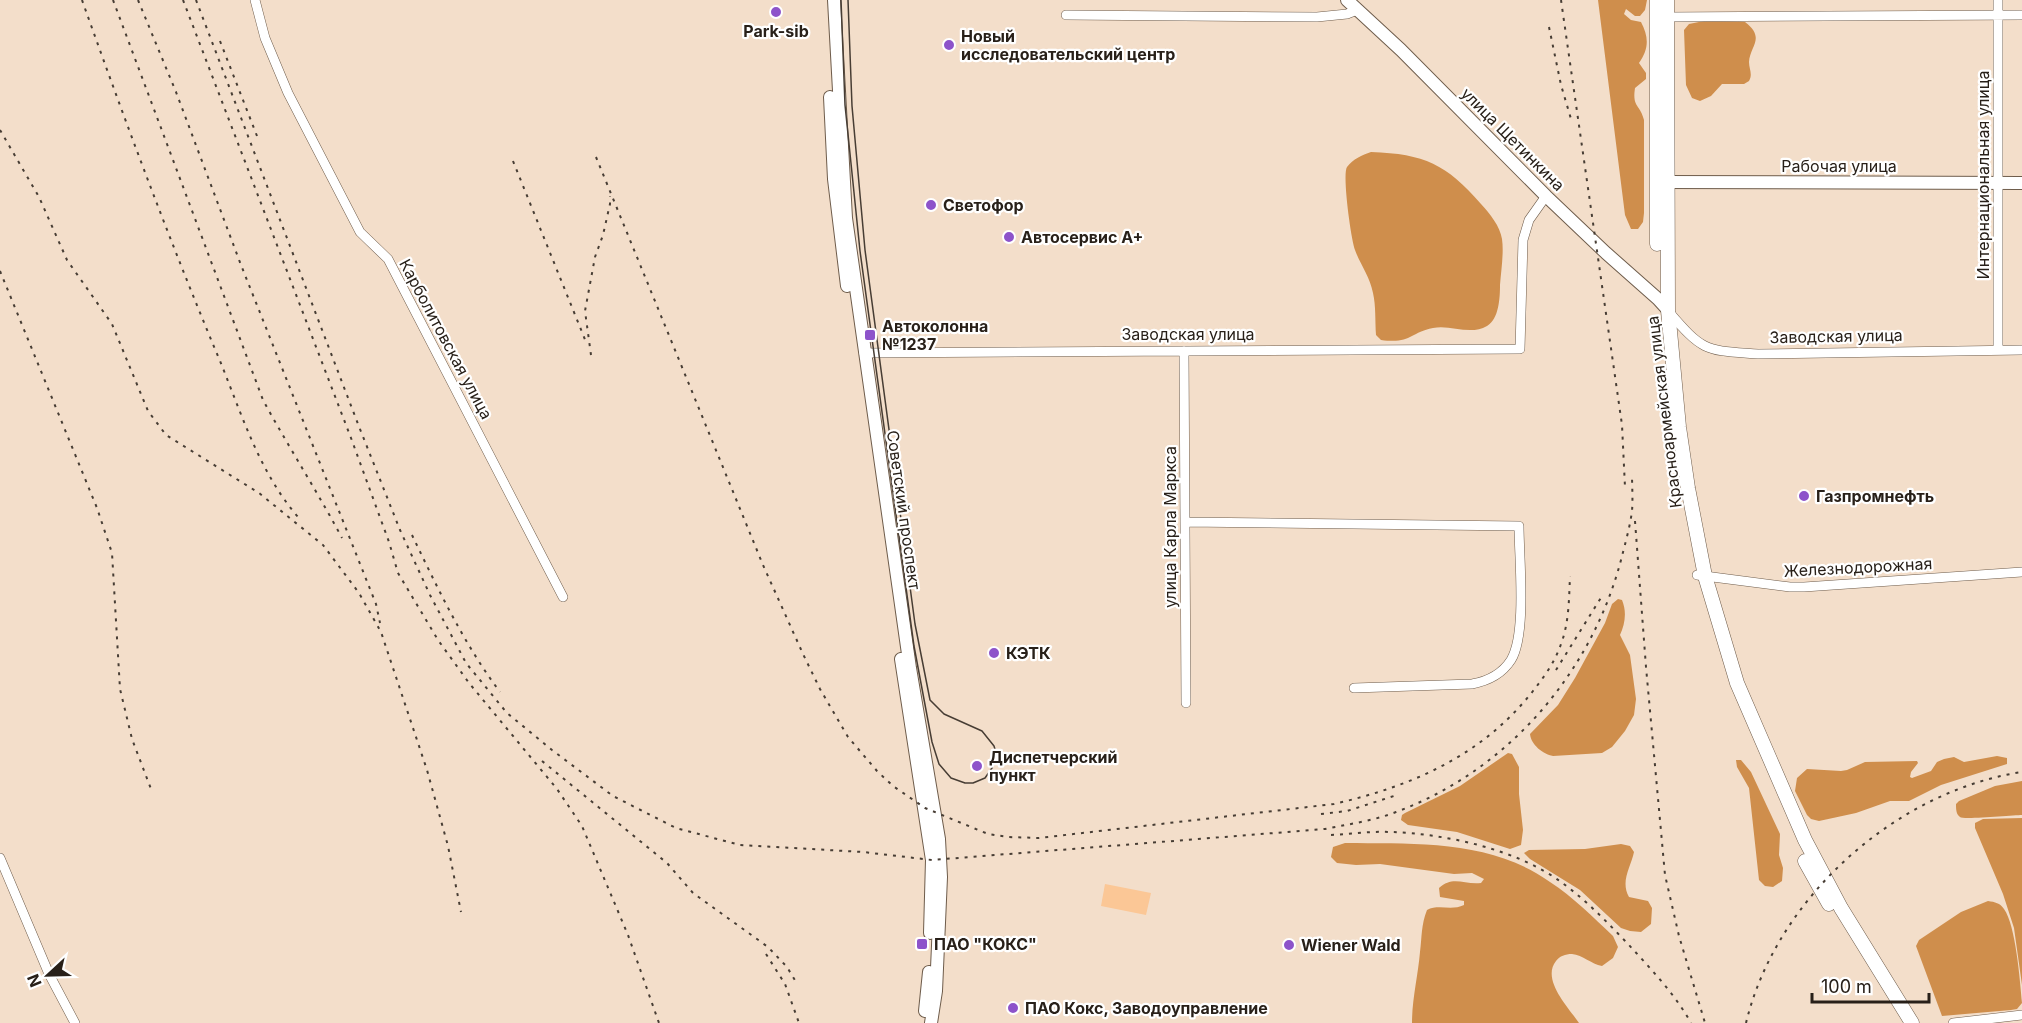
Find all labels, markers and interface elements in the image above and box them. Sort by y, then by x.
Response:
marker: Park-sib [769,5,783,19]
place label: Park-sib [743,21,809,41]
place label: Новый исследовательский центр [961,26,1175,64]
marker: Новый исследовательский центр [942,38,956,52]
street label: Интернациональная улица [1973,71,1993,279]
street label: улица Щетинкина [1457,83,1569,195]
street label: Рабочая улица [1781,156,1897,176]
place label: Светофор [943,195,1024,215]
marker: Светофор [924,198,938,212]
place label: Автосервис А+ [1021,227,1143,247]
marker: Автосервис А+ [1002,230,1016,244]
street label: Карболитовская улица [395,255,497,423]
street label: Красноармейская улица [1642,315,1686,509]
place label: Автоколонна №1237 [882,316,988,354]
street label: Заводская улица [1121,324,1255,344]
street label: Заводская улица [1769,325,1903,347]
marker: Автоколонна №1237 [863,328,877,342]
street label: Советский проспект [883,429,925,592]
street label: улица Карла Маркса [1160,446,1180,608]
place label: Газпромнефть [1816,486,1934,506]
marker: Газпромнефть [1797,489,1811,503]
street label: Железнодорожная [1783,553,1933,581]
place label: КЭТК [1006,643,1051,663]
marker: КЭТК [987,646,1001,660]
place label: Диспетчерский пункт [989,747,1117,785]
marker: Диспетчерский пункт [970,759,984,773]
place label: ПАО "КОКС" [934,934,1037,954]
place label: Wiener Wald [1301,935,1401,955]
marker: ПАО "КОКС" [915,937,929,951]
marker: Wiener Wald [1282,938,1296,952]
north arrow [18,945,78,1005]
scale bar [1812,966,1929,1004]
text: N [23,971,46,990]
text: 100 m [1821,976,1872,997]
place label: ПАО Кокс, Заводоуправление [1025,998,1268,1018]
marker: ПАО Кокс, Заводоуправление [1006,1001,1020,1015]

